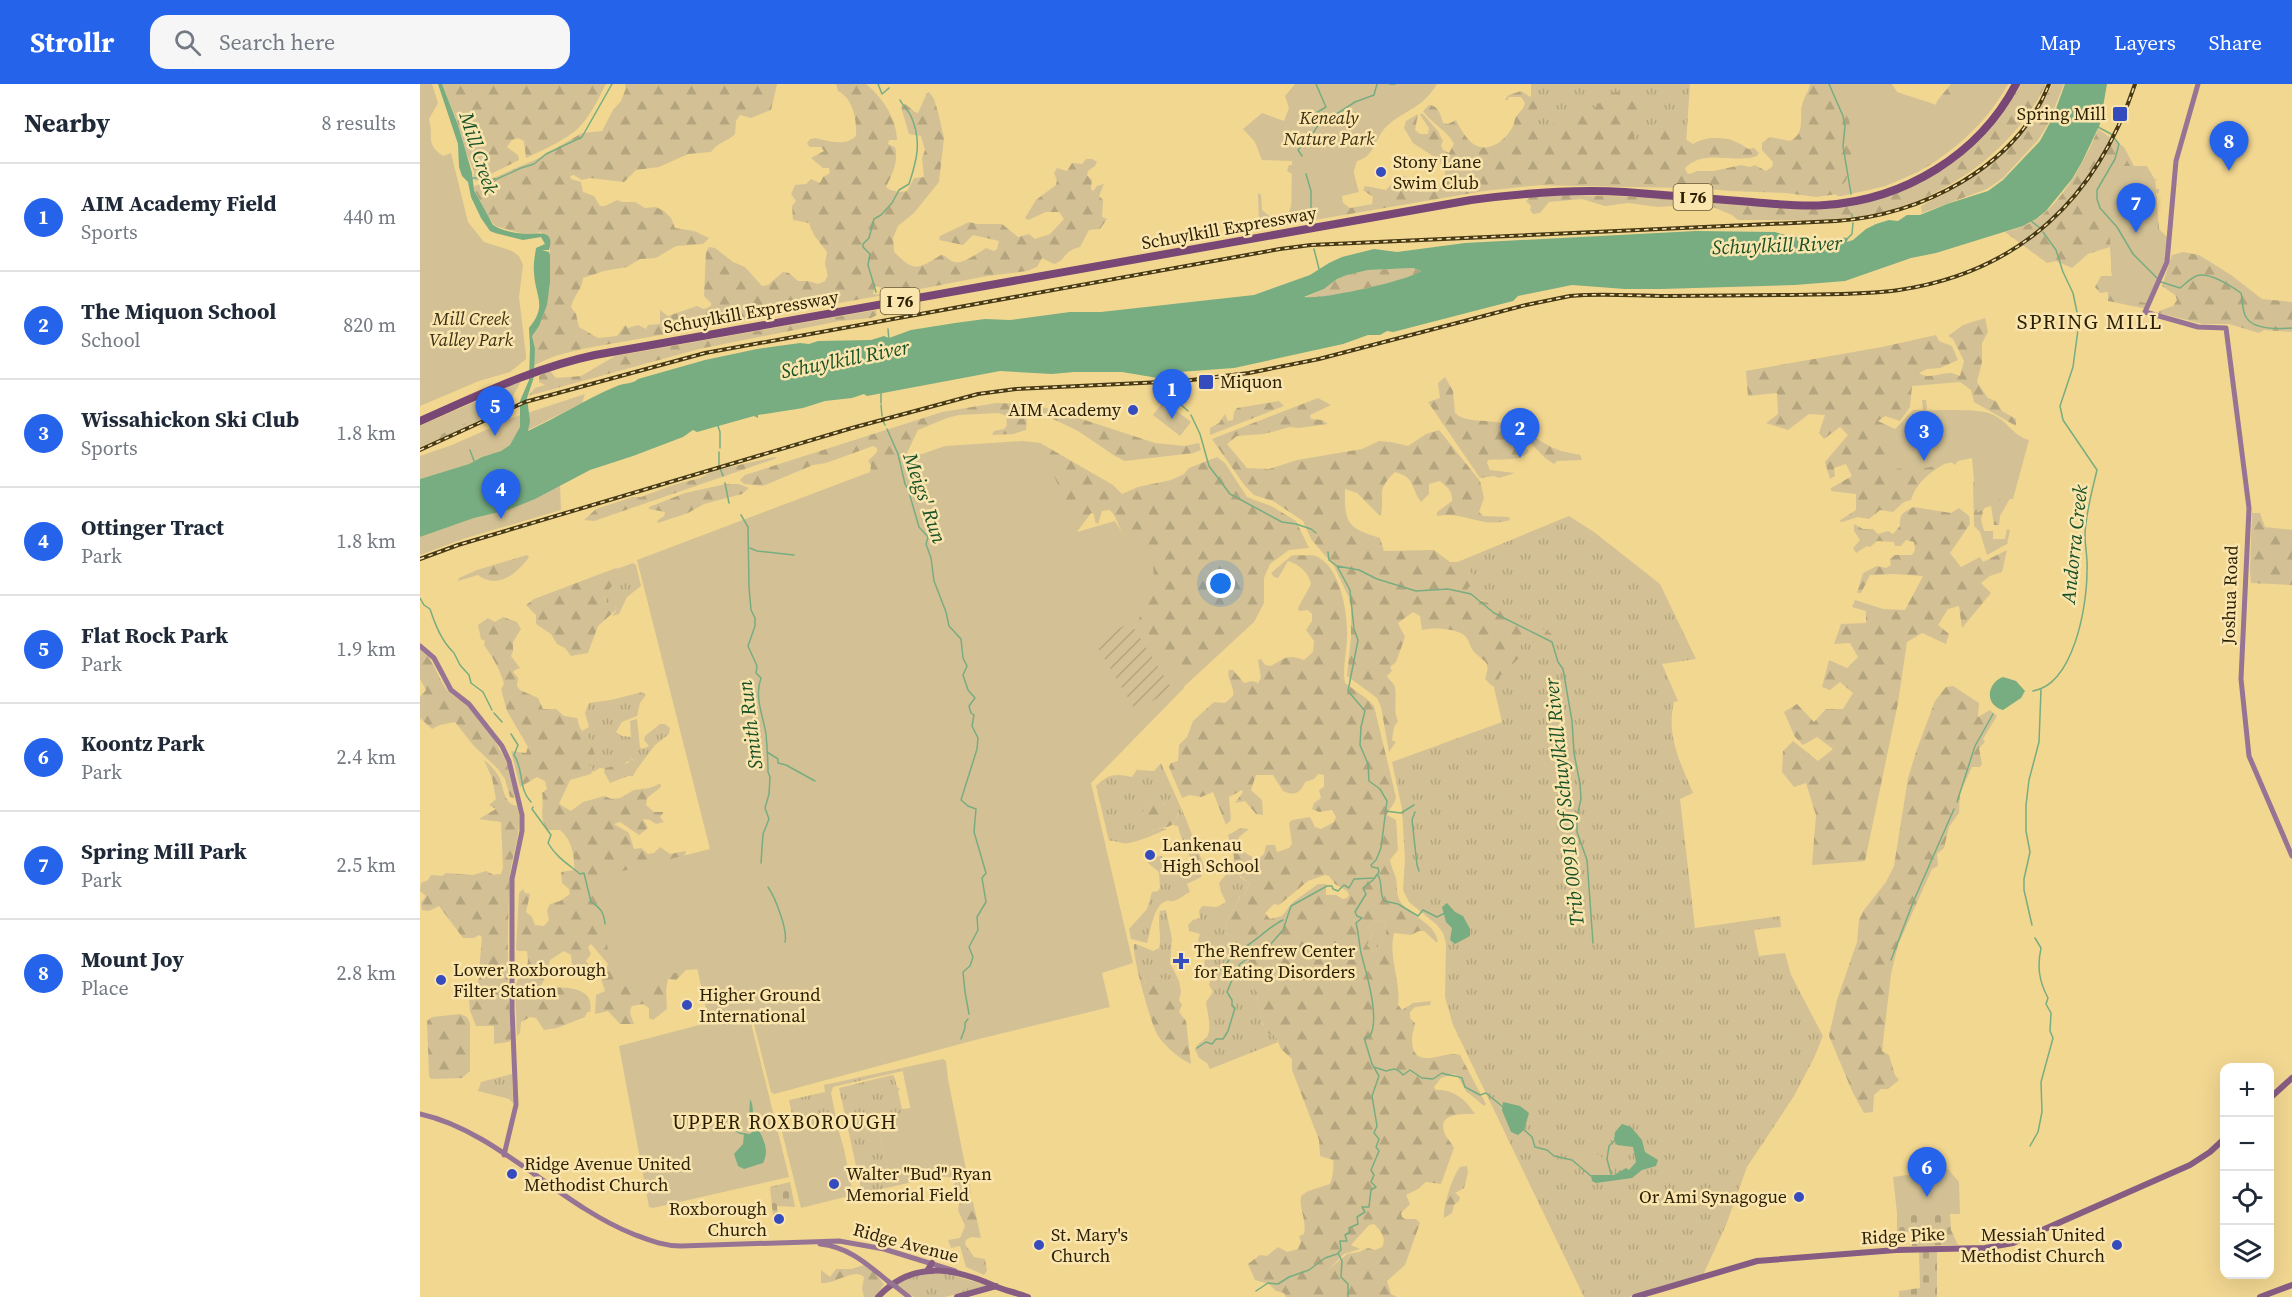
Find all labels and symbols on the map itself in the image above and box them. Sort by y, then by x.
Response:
place label: Spring Mill [2017,101,2106,126]
park label: Kenealy Nature Park [1282,105,1375,151]
marker: Spring Mill [2111,105,2129,123]
water label: Mill Creek [452,107,506,198]
pin: 8 [2210,122,2248,171]
place label: Stony Lane Swim Club [1393,149,1481,195]
marker: Stony Lane Swim Club [1374,165,1388,179]
road number: I 76 [1674,184,1712,210]
pin: 7 [2116,184,2156,233]
street label: Schuylkill Expressway [1139,200,1319,255]
water label: Schuylkill River [1711,229,1844,261]
street label: Schuylkill Expressway [661,284,841,339]
road number: I 76 [880,288,920,314]
park label: Mill Creek Valley Park [429,306,513,352]
district label: SPRING MILL [2017,307,2163,336]
water label: Schuylkill River [778,333,913,385]
place label: Miquon [1220,369,1283,394]
pin: 1 [1152,370,1191,419]
marker: Miquon [1197,373,1215,391]
pin: 5 [476,386,514,436]
place label: AIM Academy [1008,397,1122,422]
marker: AIM Academy [1126,403,1140,417]
pin: 2 [1500,408,1540,458]
pin: 3 [1904,412,1944,461]
water label: Meigs' Run [896,448,954,548]
pin: 4 [482,470,520,519]
water label: Andorra Creek [2054,483,2094,606]
street label: Joshua Road [2215,545,2244,646]
your location [1206,569,1235,598]
water label: Trib 00918 Of Schuylkill River [1537,676,1591,927]
water label: Smith Run [731,678,769,771]
place label: Lankenau High School [1162,832,1259,878]
marker: Lankenau High School [1143,848,1157,862]
place label: The Renfrew Center for Eating Disorders [1194,938,1356,984]
marker: The Renfrew Center for Eating Disorders [1172,952,1190,970]
place label: Lower Roxborough Filter Station [453,957,606,1003]
marker: Lower Roxborough Filter Station [434,973,448,987]
place label: Higher Ground International [699,982,821,1028]
marker: Higher Ground International [680,998,694,1012]
district label: UPPER ROXBOROUGH [672,1108,898,1136]
pin: 6 [1908,1148,1946,1197]
place label: Ridge Avenue United Methodist Church [524,1151,691,1197]
place label: Walter "Bud" Ryan Memorial Field [846,1161,992,1207]
marker: Ridge Avenue United Methodist Church [505,1167,519,1181]
marker: Walter "Bud" Ryan Memorial Field [827,1177,841,1191]
place label: Or Ami Synagogue [1639,1184,1787,1209]
marker: Or Ami Synagogue [1792,1190,1806,1204]
place label: Roxborough Church [669,1196,767,1242]
marker: Roxborough Church [772,1212,786,1226]
street label: Ridge Avenue [850,1216,962,1269]
street label: Ridge Pike [1860,1221,1946,1250]
place label: St. Mary's Church [1051,1222,1128,1268]
place label: Messiah United Methodist Church [1961,1222,2105,1268]
marker: St. Mary's Church [1032,1238,1046,1252]
marker: Messiah United Methodist Church [2110,1238,2124,1252]

